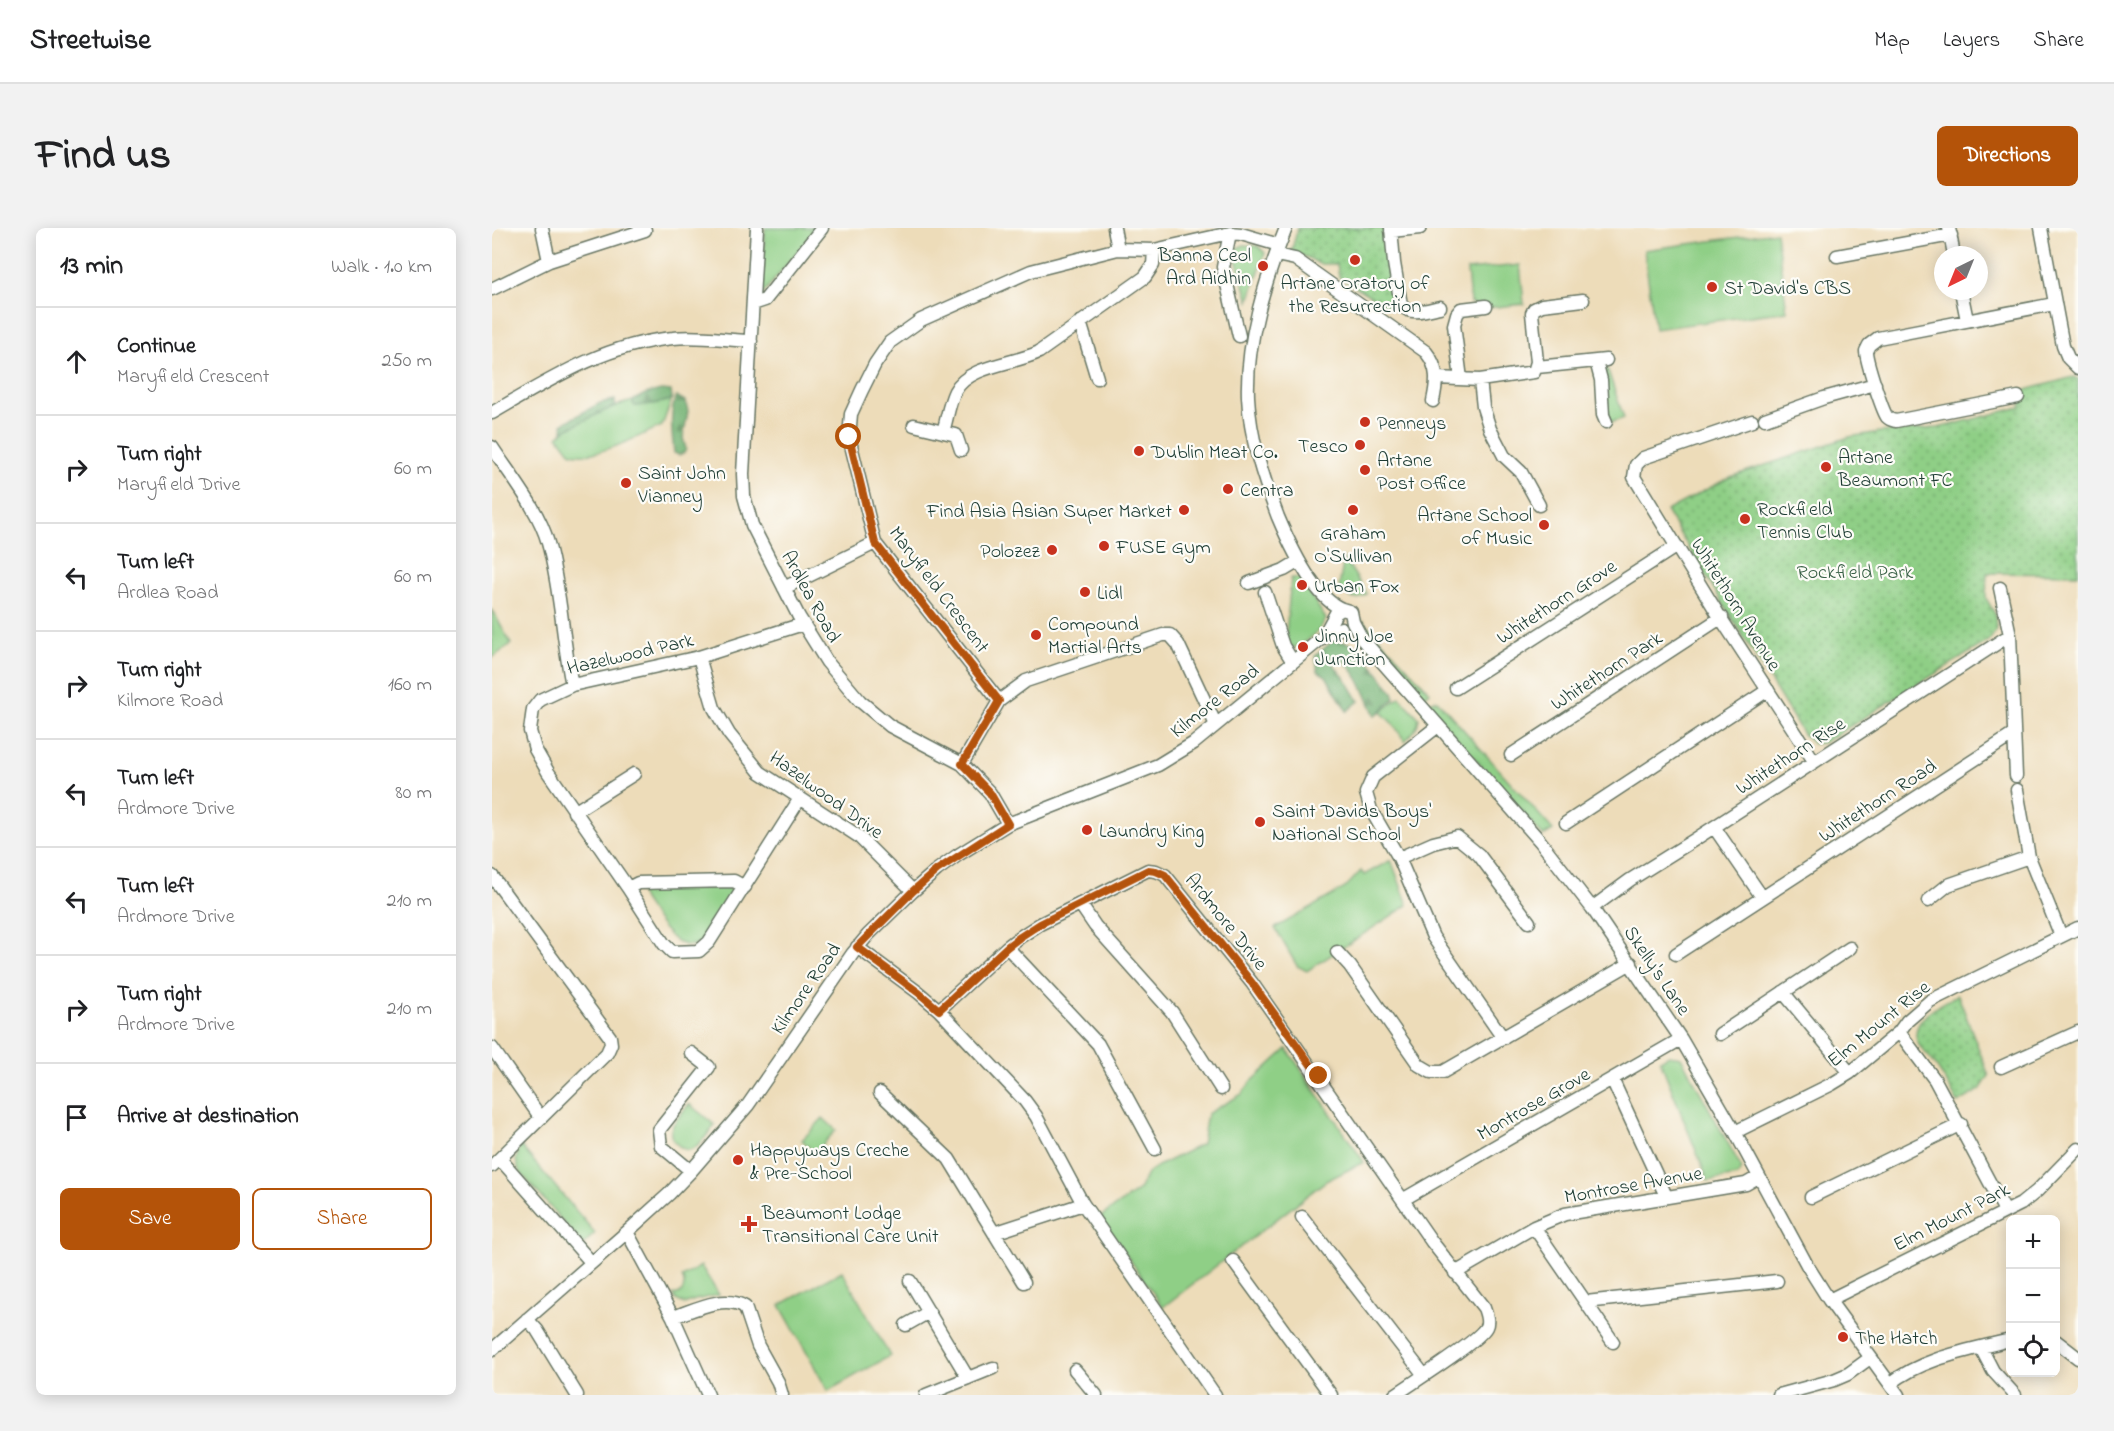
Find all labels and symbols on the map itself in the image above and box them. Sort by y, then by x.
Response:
place label: Banna Ceol Ard Aidhin [1157,242,1251,294]
north arrow [1934,246,1988,300]
marker: Artane Oratory of the Resurrection [1348,253,1362,267]
marker: Banna Ceol Ard Aidhin [1256,259,1270,273]
place label: Artane Oratory of the Resurrection [1280,270,1430,322]
place label: St David's CBS [1724,275,1851,304]
marker: St David's CBS [1705,280,1719,294]
place label: Penneys [1377,410,1446,439]
marker: Penneys [1358,415,1372,429]
route start [835,423,861,449]
place label: Tesco [1298,433,1348,462]
marker: Tesco [1353,438,1367,452]
place label: Dublin Meat Co. [1150,439,1278,468]
marker: Dublin Meat Co. [1132,444,1146,458]
place label: Artane Beaumont FC [1837,444,1952,496]
place label: Artane Post Office [1377,447,1466,499]
place label: Saint John Vianney [637,460,726,512]
marker: Artane Beaumont FC [1819,460,1833,474]
marker: Artane Post Office [1358,463,1372,477]
marker: Saint John Vianney [619,476,633,490]
place label: Centra [1240,477,1294,506]
marker: Centra [1221,482,1235,496]
place label: Rockfield Tennis Club [1757,496,1853,548]
place label: Find Asia Asian Super Market [926,498,1172,527]
place label: Artane School of Music [1417,502,1532,554]
marker: Find Asia Asian Super Market [1177,503,1191,517]
marker: Graham O'Sullivan [1346,503,1360,517]
marker: Rockfield Tennis Club [1738,512,1752,526]
marker: Artane School of Music [1537,518,1551,532]
place label: Graham O'Sullivan [1314,520,1392,572]
street label: Maryfield Crescent [881,521,996,660]
street label: Whitethorn Avenue [1682,533,1787,677]
place label: FUSE Gym [1115,534,1211,563]
place label: Polozez [980,538,1041,567]
marker: FUSE Gym [1097,539,1111,553]
marker: Polozez [1045,543,1059,557]
street label: Ardlea Road [773,546,847,649]
street label: Whitethorn Grove [1491,553,1623,653]
park label: Rockfield Park [1797,559,1914,588]
place label: Urban Fox [1314,573,1400,602]
marker: Urban Fox [1295,578,1309,592]
place label: Lidl [1097,580,1123,609]
marker: Lidl [1078,585,1092,599]
place label: Compound Martial Arts [1048,611,1142,663]
place label: Jinny Joe Junction [1315,623,1393,675]
street label: Whitethorn Park [1546,625,1669,719]
street label: Hazelwood Park [564,627,697,684]
marker: Compound Martial Arts [1029,628,1043,642]
marker: Jinny Joe Junction [1296,640,1310,654]
street label: Kilmore Road [1165,658,1266,746]
street label: Whitethorn Rise [1731,711,1852,804]
street label: Hazelwood Drive [762,745,889,847]
street label: Whitethorn Road [1814,753,1943,851]
place label: Saint Davids Boys' National School [1272,798,1431,850]
marker: Saint Davids Boys' National School [1253,815,1267,829]
place label: Laundry King [1099,818,1204,848]
marker: Laundry King [1080,823,1094,837]
street label: Ardmore Drive [1177,868,1273,977]
street label: Skelly's Lane [1615,921,1697,1022]
street label: Kilmore Road [765,938,849,1041]
street label: Elm Mount Rise [1822,974,1937,1076]
street label: Montrose Grove [1472,1061,1596,1149]
route end [1305,1062,1331,1088]
place label: Happyways Creche & Pre-School [750,1137,909,1189]
marker: Happyways Creche & Pre-School [731,1153,745,1167]
street label: Montrose Avenue [1562,1160,1705,1213]
street label: Elm Mount Park [1889,1176,2016,1260]
place label: Beaumont Lodge Transitional Care Unit [761,1200,939,1252]
marker: Beaumont Lodge Transitional Care Unit [740,1215,758,1233]
place label: The Hatch [1855,1325,1937,1354]
marker: The Hatch [1836,1330,1850,1344]

